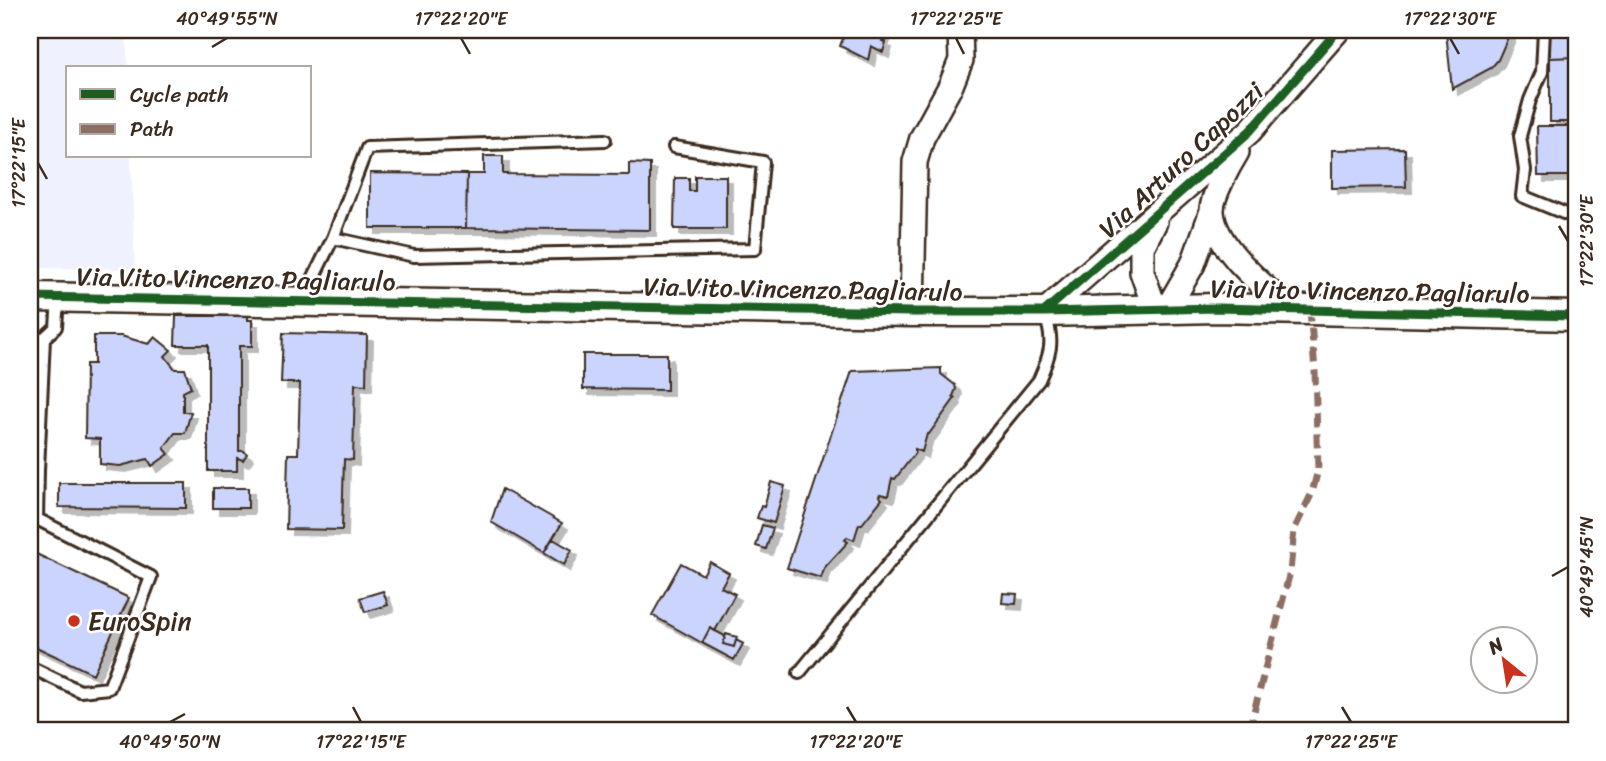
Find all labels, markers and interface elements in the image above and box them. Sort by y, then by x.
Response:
text: 40°49'55"N [176,3,278,35]
text: 17°22'20"E [415,3,508,35]
text: 17°22'25"E [910,3,1003,35]
text: 17°22'30"E [1404,3,1497,35]
legend [66,66,312,158]
street label: Via Arturo Capozzi [1087,70,1275,250]
text: Cycle path [130,76,229,114]
text: Path [130,110,173,148]
text: 17°22'15"E [3,117,35,208]
text: 17°22'30"E [1571,194,1603,287]
street label: Via Vito Vincenzo Pagliarulo [76,253,396,305]
street label: Via Vito Vincenzo Pagliarulo [643,263,963,315]
street label: Via Vito Vincenzo Pagliarulo [1210,265,1530,317]
text: 40°49'45"N [1571,516,1603,618]
place label: EuroSpin [88,598,192,644]
marker: EuroSpin [66,613,82,629]
north arrow [1470,624,1540,694]
text: N [1481,628,1510,664]
text: 40°49'50"N [119,726,221,758]
text: 17°22'15"E [316,726,407,758]
text: 17°22'20"E [810,726,903,758]
text: 17°22'25"E [1305,726,1398,758]

